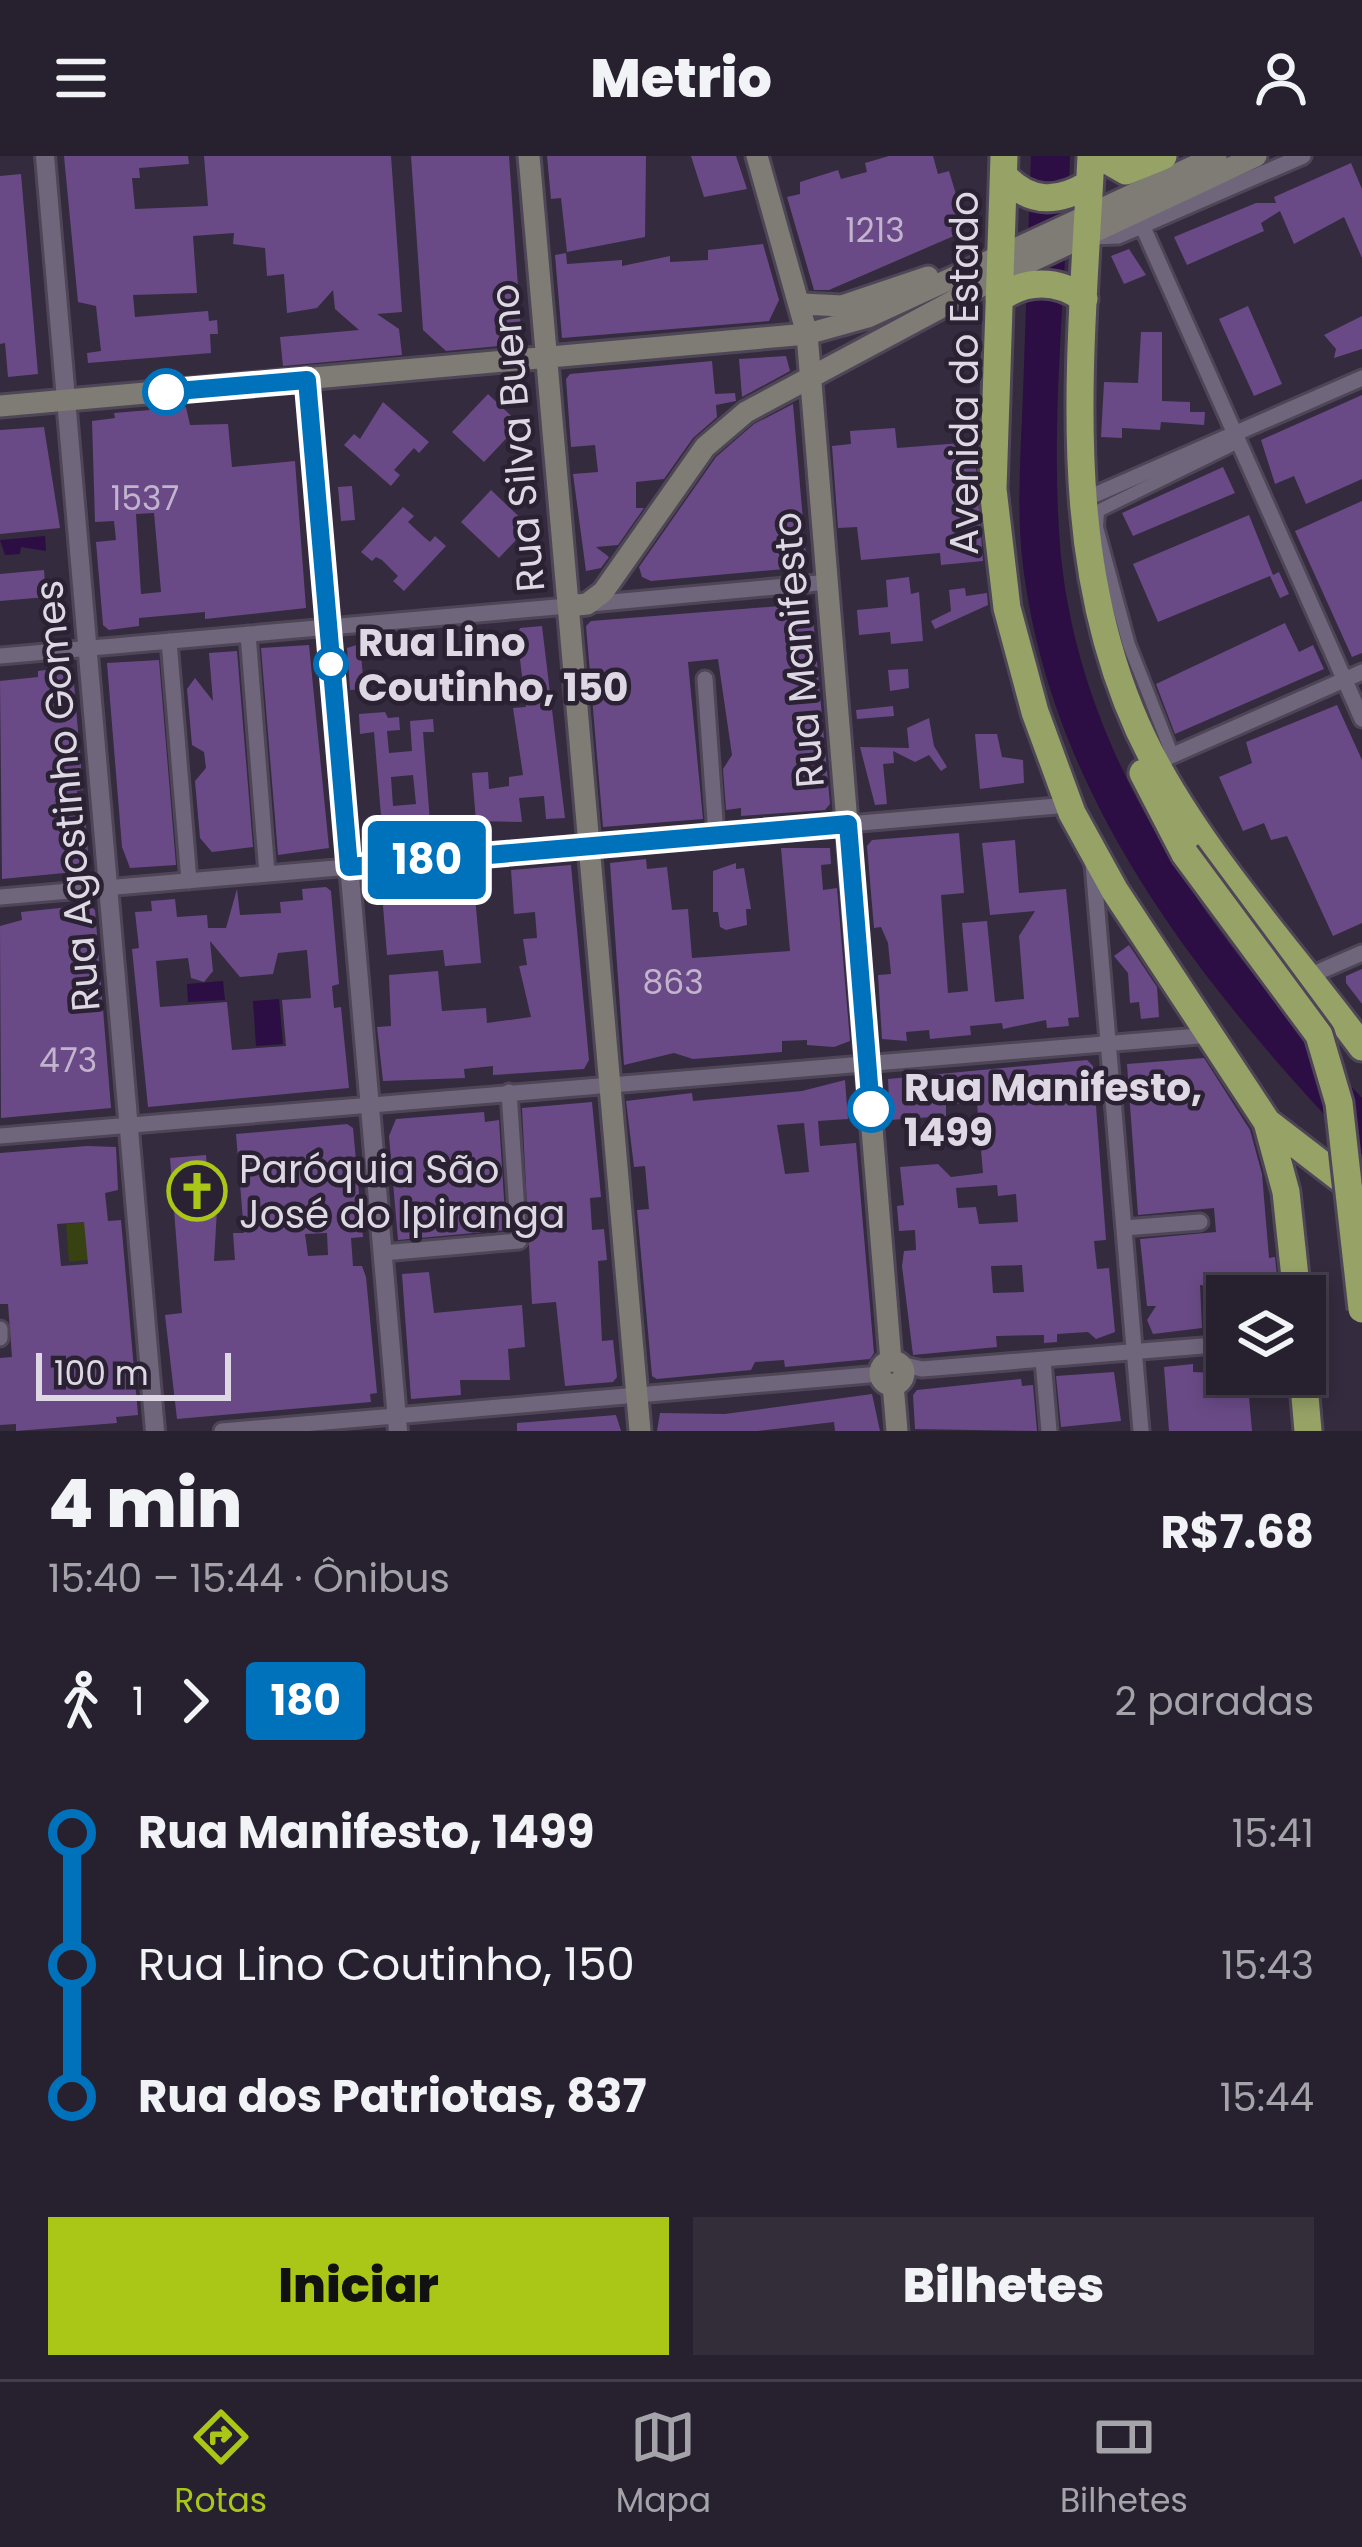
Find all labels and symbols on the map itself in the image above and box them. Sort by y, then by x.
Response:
street label: Avenida do Estado [937,191,992,555]
house number: 1213 [845,207,905,254]
street label: Rua Silva Bueno [477,282,558,594]
unlabelled marker [144,370,188,414]
house number: 1537 [111,475,179,522]
street label: Rua Manifesto [759,510,838,790]
street label: Rua Agostinho Gomes [21,578,114,1014]
place label: Rua Lino Coutinho, 150 [358,615,629,715]
marker: Rua Lino Coutinho, 150 [315,648,347,680]
line badge: 180 [358,821,496,899]
house number: 863 [642,959,704,1006]
house number: 473 [39,1037,97,1084]
place label: Rua Manifesto, 1499 [904,1060,1202,1160]
marker: Rua Manifesto, 1499 [849,1087,893,1131]
place label: Paróquia São José do Ipiranga [239,1142,565,1242]
church icon: Paróquia São José do Ipiranga [166,1160,228,1222]
scale bar [36,1347,231,1400]

